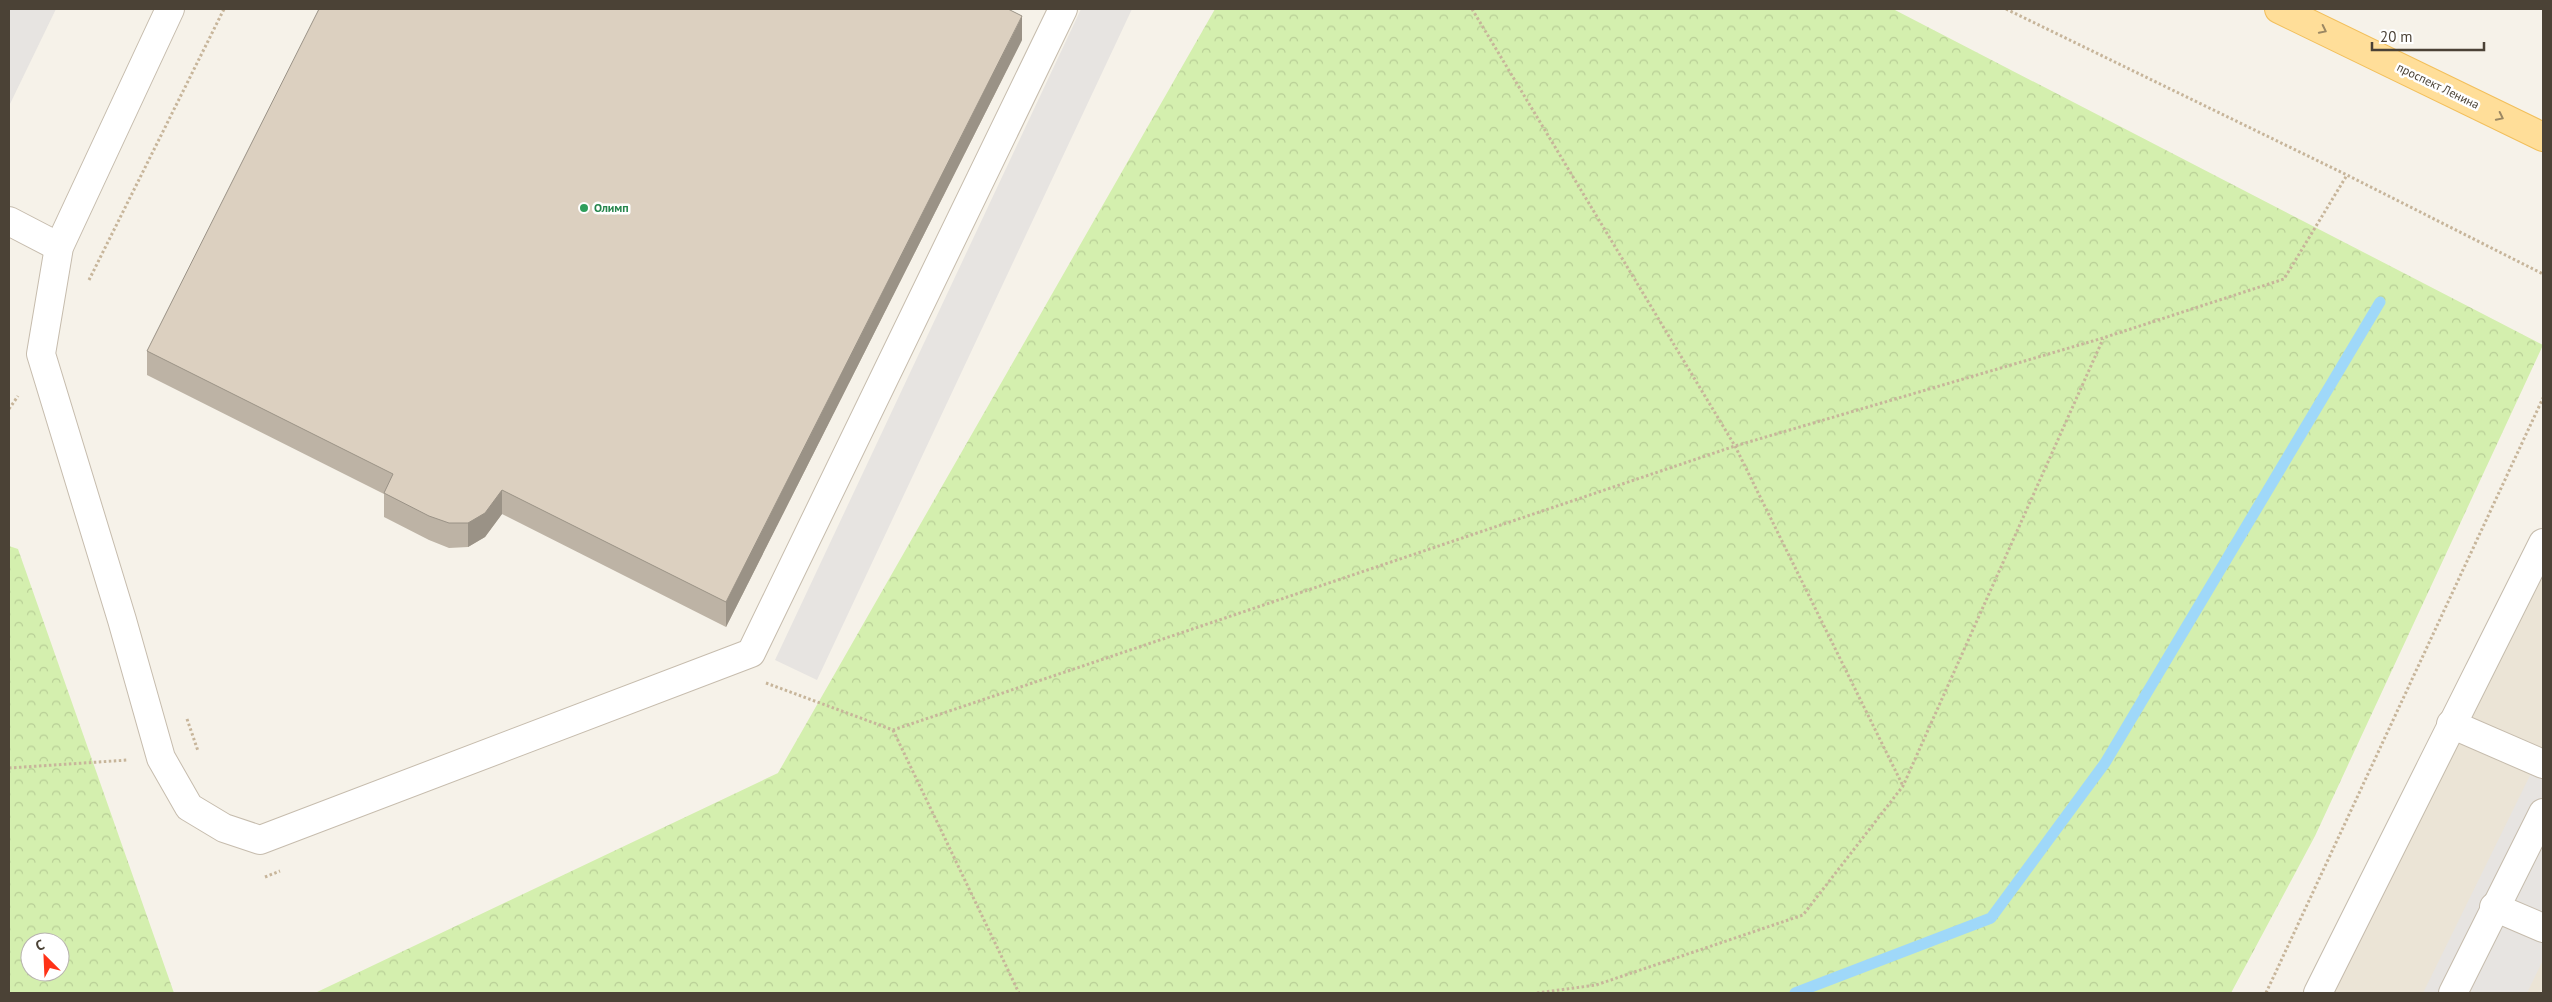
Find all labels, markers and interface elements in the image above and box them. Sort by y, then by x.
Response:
scale bar [2372,20,2484,52]
one-way arrow [2317,24,2326,34]
text: 20 m [2380,27,2413,46]
street label: проспект Ленина [2395,59,2482,112]
one-way arrow [2495,110,2504,121]
place label: Олимп [594,200,629,215]
marker: Олимп [578,202,590,214]
north arrow [20,932,70,982]
text: С [32,935,47,955]

